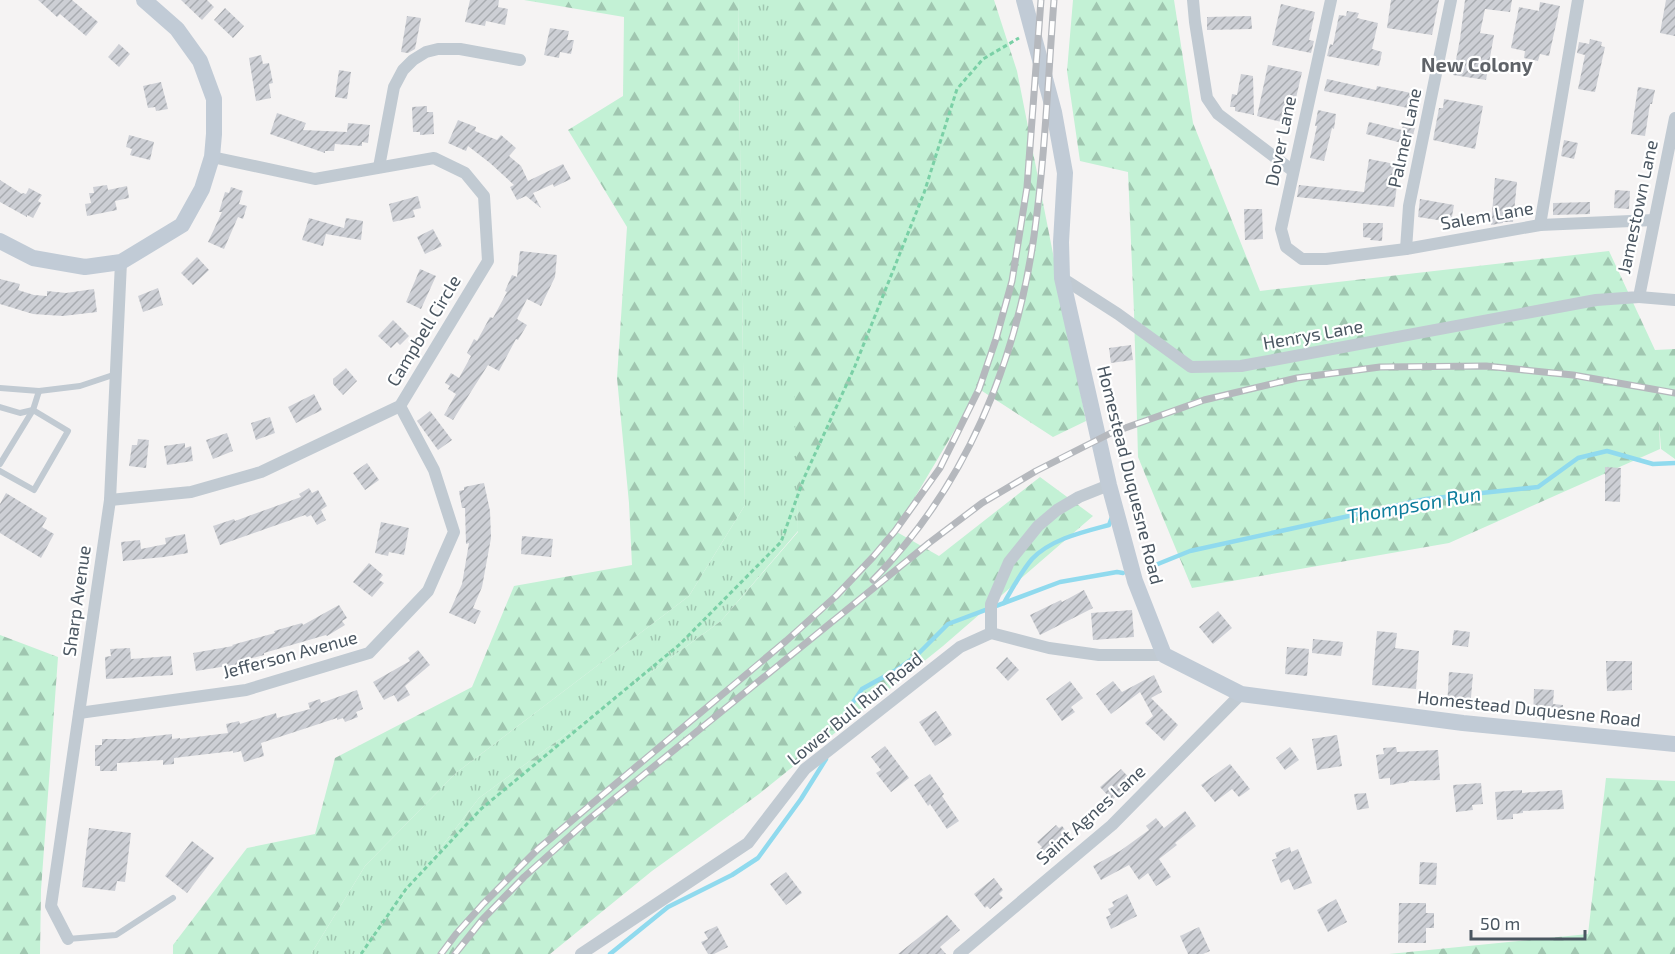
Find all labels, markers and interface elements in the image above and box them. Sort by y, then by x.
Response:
district label: New Colony [1421,52,1534,77]
street label: Palmer Lane [1383,86,1425,190]
street label: Dover Lane [1260,94,1300,188]
street label: Jamestown Lane [1612,138,1662,276]
street label: Salem Lane [1439,196,1535,234]
street label: Campbell Circle [381,271,465,390]
street label: Henrys Lane [1261,314,1365,354]
street label: Homestead Duquesne Road [1093,363,1169,586]
water label: Thompson Run [1345,480,1483,528]
street label: Sharp Avenue [57,544,95,658]
street label: Jefferson Avenue [220,625,360,683]
street label: Lower Bull Run Road [782,647,926,770]
street label: Homestead Duquesne Road [1416,685,1642,731]
street label: Saint Agnes Lane [1031,760,1149,869]
scale bar [1471,903,1585,941]
text: 50 m [1480,912,1520,934]

